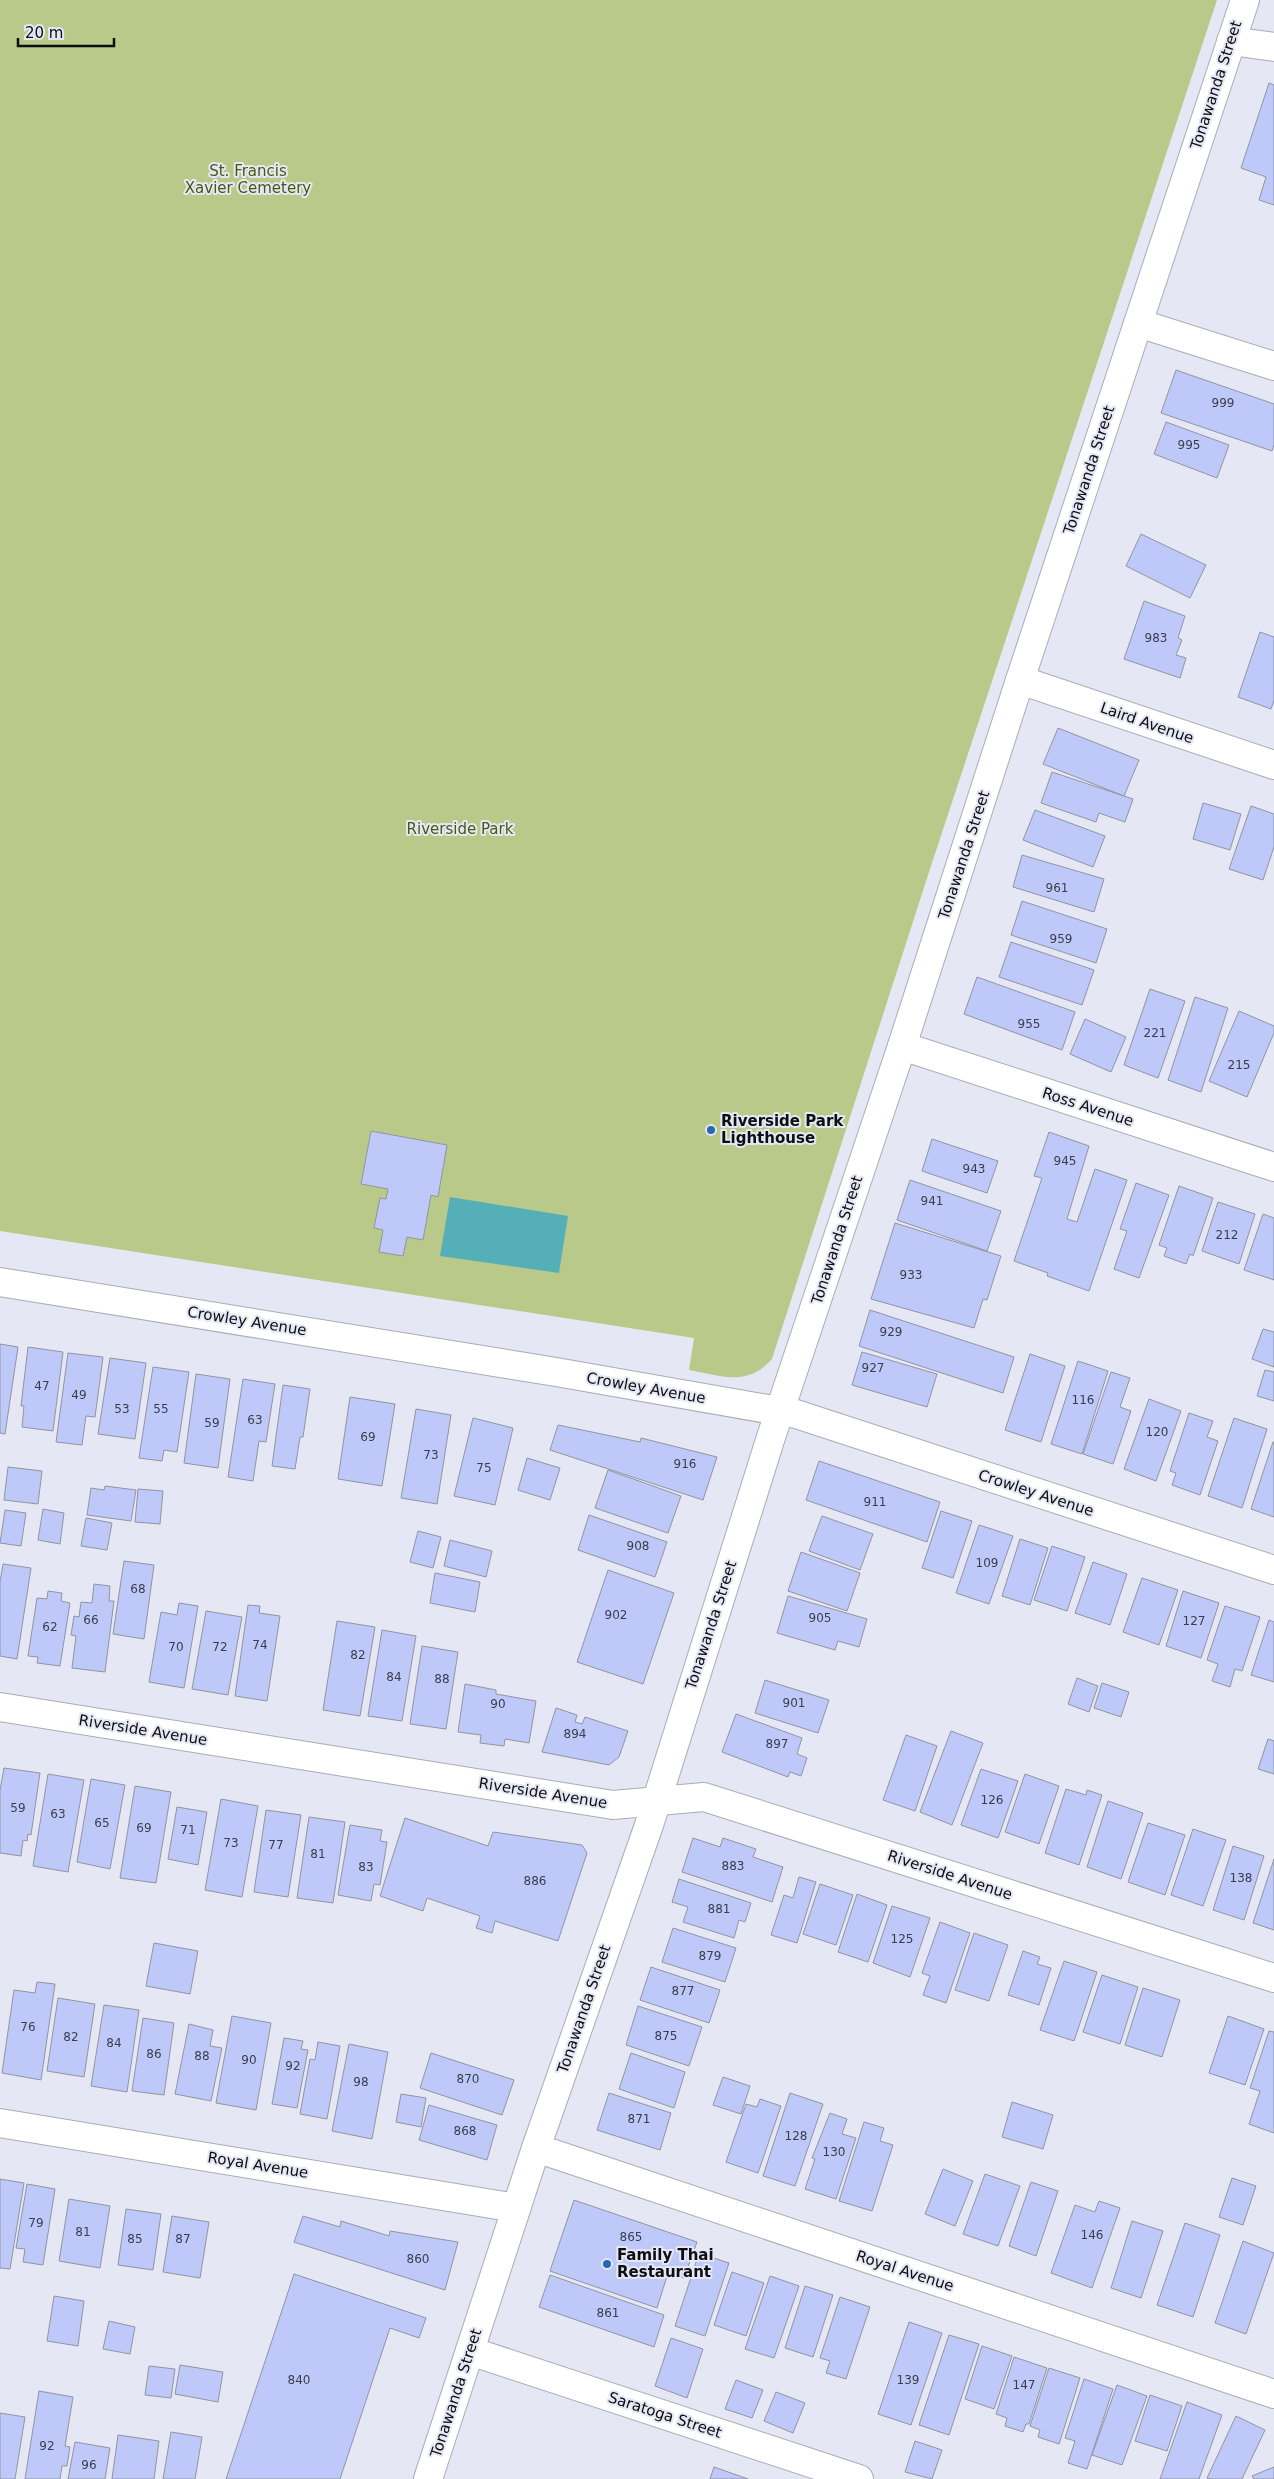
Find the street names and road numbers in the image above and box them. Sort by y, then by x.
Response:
street label: Tonawanda Street [1186,18,1245,153]
street label: Tonawanda Street [1059,403,1118,538]
street label: Laird Avenue [1098,699,1196,747]
street label: Tonawanda Street [934,788,993,923]
street label: Ross Avenue [1040,1084,1136,1130]
street label: Tonawanda Street [807,1173,866,1308]
street label: Crowley Avenue [186,1303,308,1339]
street label: Crowley Avenue [585,1369,707,1407]
street label: Crowley Avenue [976,1466,1096,1520]
street label: Tonawanda Street [681,1558,740,1693]
street label: Riverside Avenue [77,1711,209,1749]
street label: Riverside Avenue [477,1774,609,1812]
street label: Riverside Avenue [885,1846,1015,1904]
street label: Tonawanda Street [553,1942,614,2076]
street label: Royal Avenue [206,2148,310,2182]
street label: Royal Avenue [854,2247,956,2295]
street label: Tonawanda Street [426,2326,485,2461]
street label: Saratoga Street [606,2388,724,2442]

